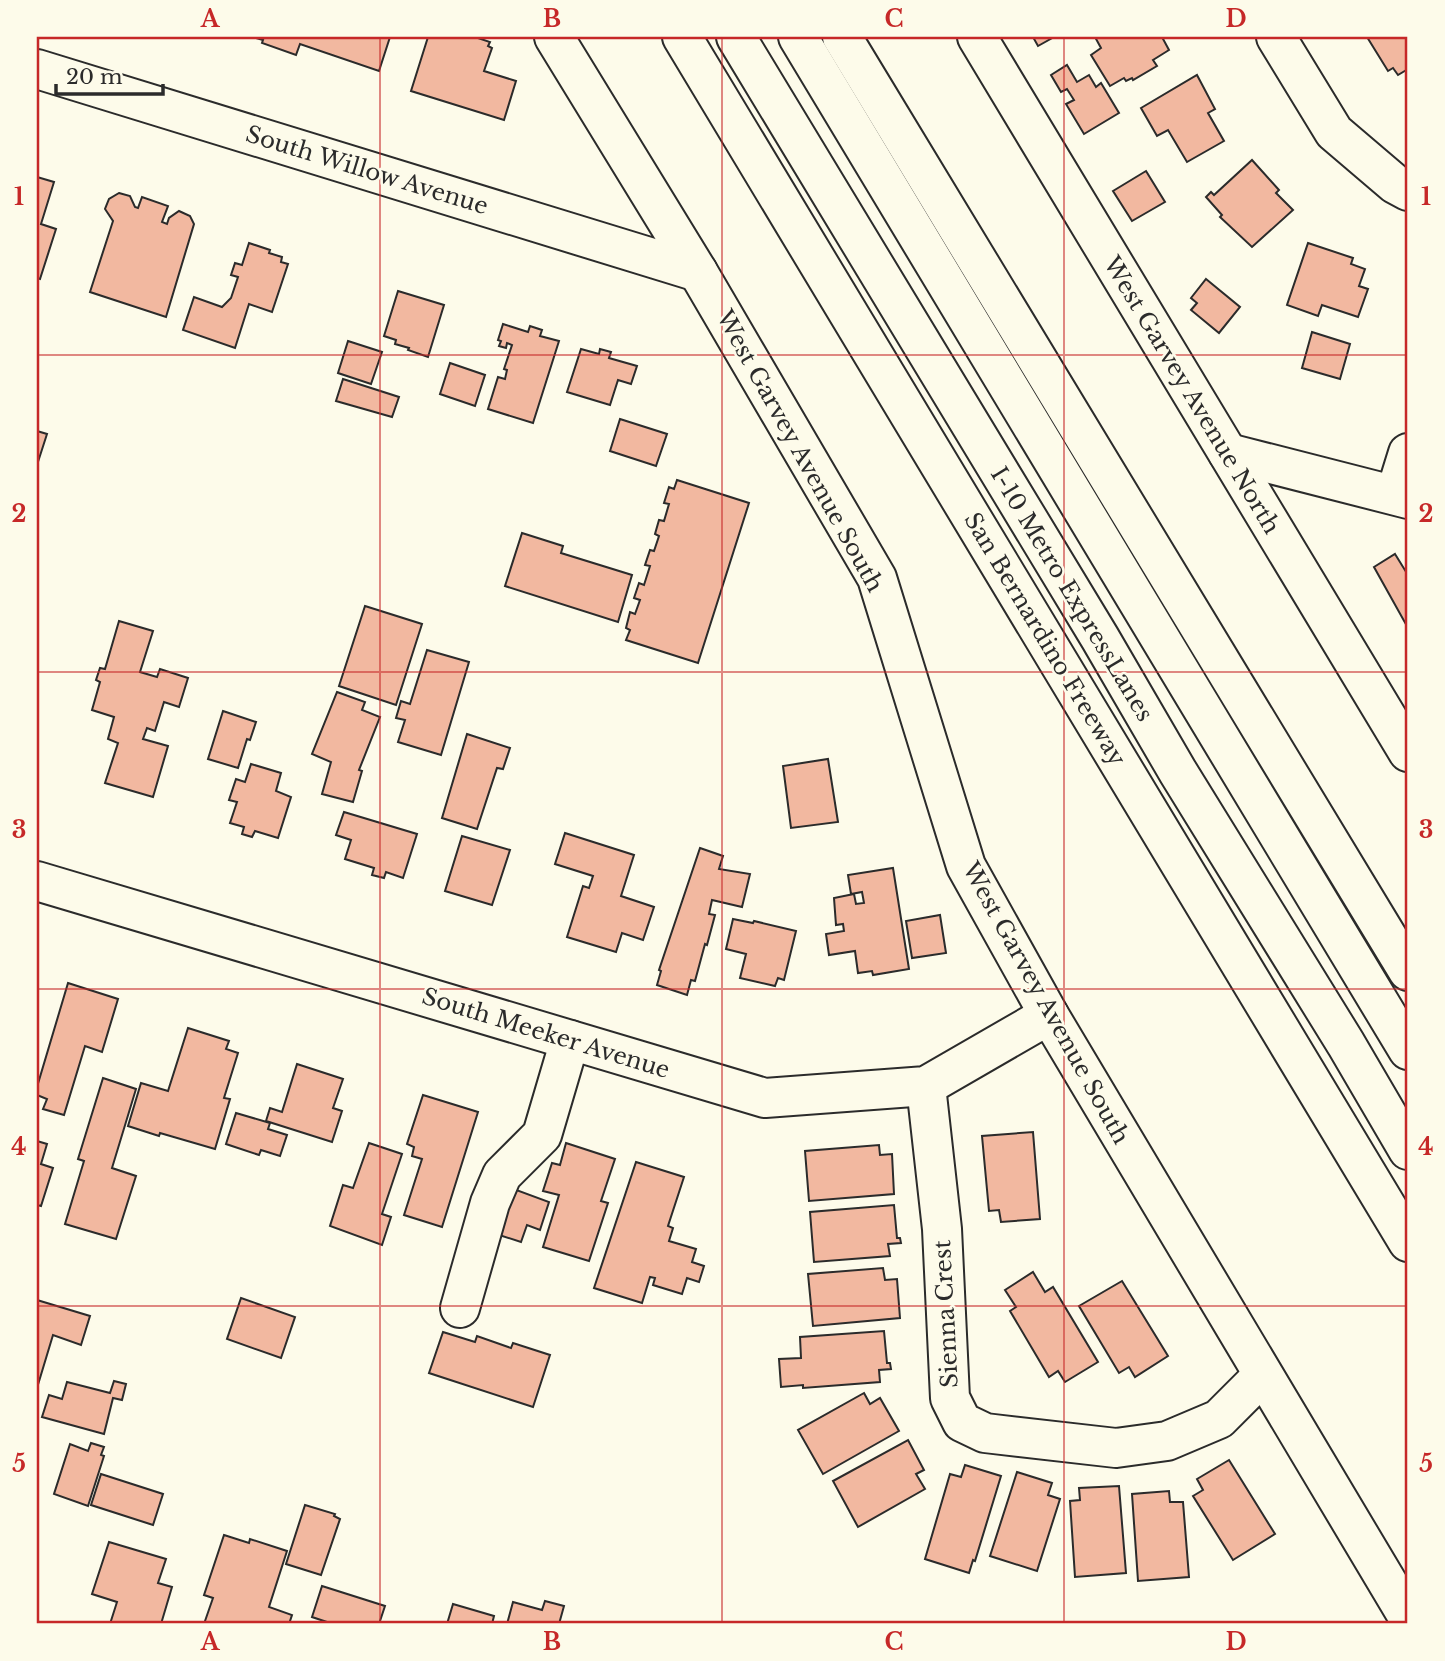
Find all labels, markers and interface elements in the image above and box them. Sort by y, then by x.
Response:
text: A [200,5,221,33]
text: B [543,5,561,33]
text: C [885,5,903,33]
text: D [1225,5,1247,33]
scale bar [56,52,163,96]
text: 20 m [66,64,123,90]
street label: South Willow Avenue [242,120,492,220]
text: 1 [14,183,24,211]
text: 1 [1421,183,1431,211]
street label: West Garvey Avenue North [1097,250,1286,539]
street label: West Garvey Avenue South [710,304,889,597]
street label: I-10 Metro ExpressLanes [985,462,1159,726]
text: 2 [12,500,26,528]
text: 2 [1419,500,1433,528]
street label: San Bernardino Freeway [958,507,1132,771]
text: 3 [12,816,26,844]
text: 3 [1419,816,1433,844]
street label: West Garvey Avenue South [956,856,1135,1149]
street label: South Meeker Avenue [419,982,673,1084]
text: 4 [11,1133,27,1161]
text: 4 [1418,1133,1434,1161]
street label: Sienna Crest [928,1239,964,1389]
text: 5 [12,1450,26,1478]
text: 5 [1419,1450,1433,1478]
text: A [200,1628,221,1656]
text: B [543,1628,561,1656]
text: C [885,1628,903,1656]
text: D [1225,1628,1247,1656]

